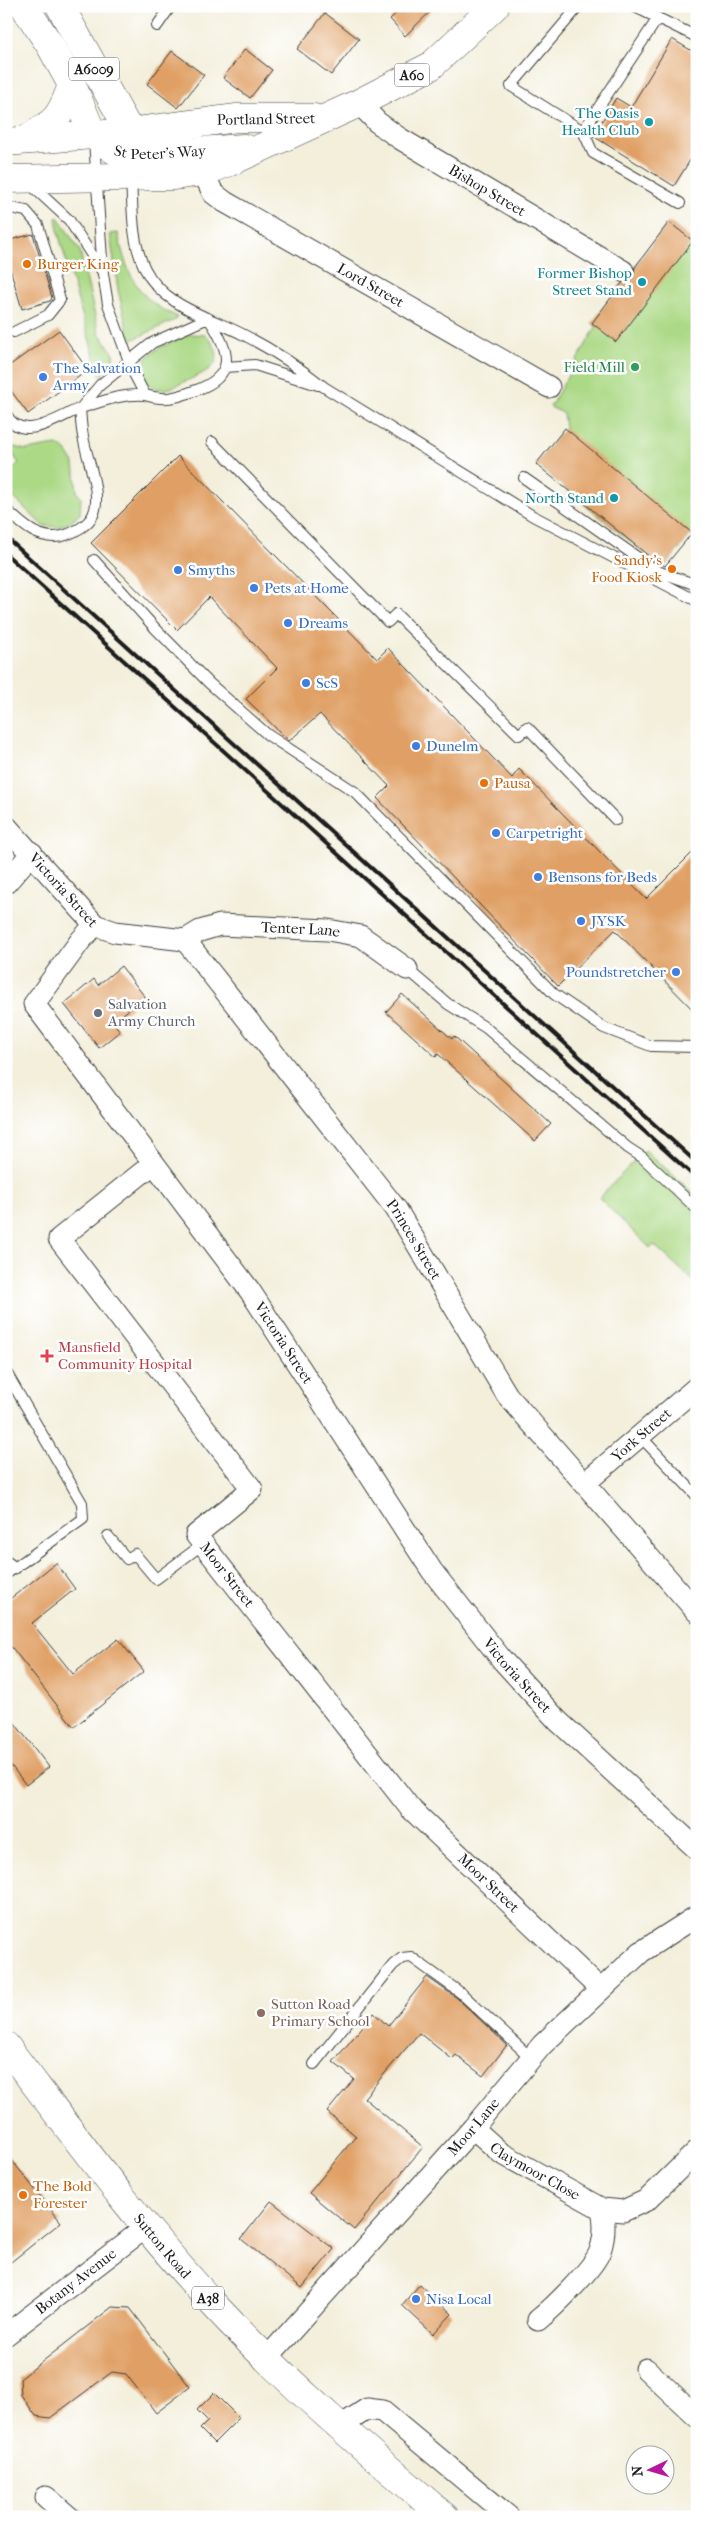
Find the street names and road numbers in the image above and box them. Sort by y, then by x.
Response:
road number: A6009 [69,58,119,80]
road number: A60 [394,64,430,86]
street label: Portland Street [216,109,316,129]
street label: St Peter's Way [112,141,207,163]
street label: Bishop Street [445,161,530,221]
street label: Lord Street [334,259,408,312]
street label: Victoria Street [25,848,102,931]
street label: Tenter Lane [260,918,342,941]
street label: Princes Street [383,1195,445,1284]
street label: Victoria Street [250,1298,317,1388]
street label: York Street [607,1404,675,1466]
street label: Moor Street [196,1538,259,1611]
street label: Victoria Street [479,1634,556,1717]
street label: Moor Street [454,1850,523,1917]
street label: Moor Lane [444,2094,504,2159]
street label: Claymoor Close [486,2138,584,2204]
street label: Sutton Road [130,2210,196,2283]
street label: Botany Avenue [32,2244,120,2318]
road number: A38 [192,2286,224,2310]

